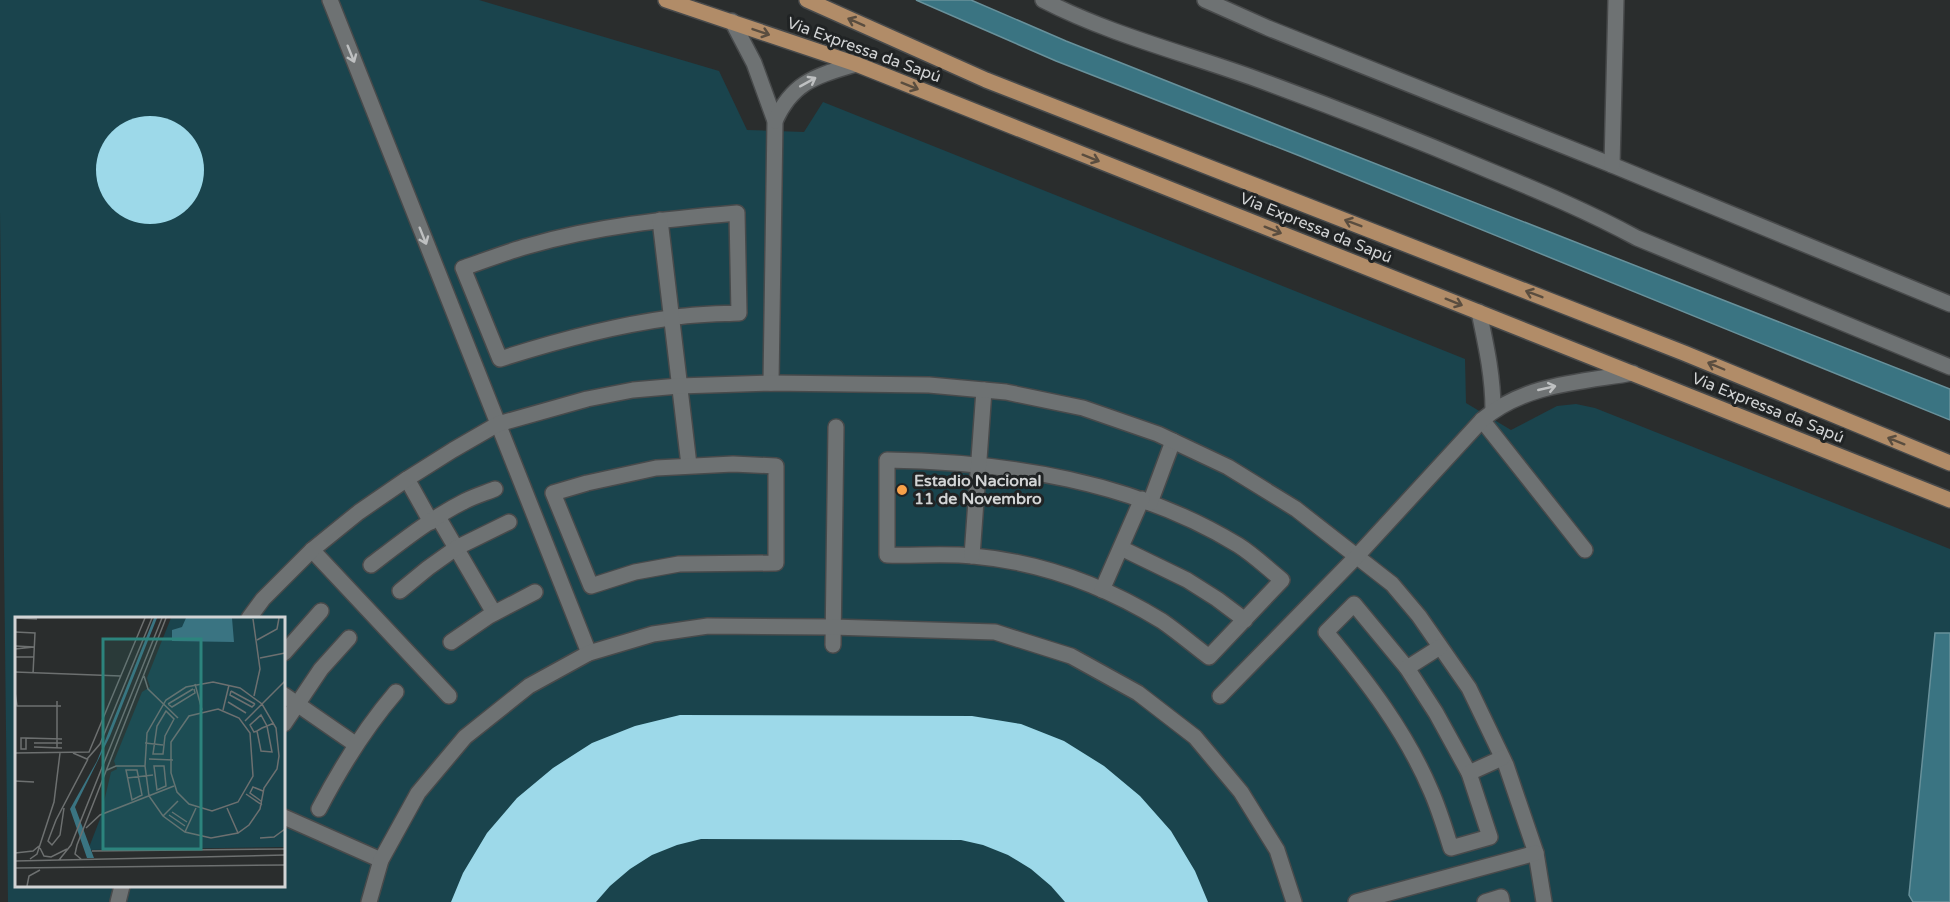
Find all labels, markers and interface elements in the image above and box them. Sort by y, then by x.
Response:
street label: Via Expressa da Sapú [784,13,944,87]
one-way arrow [848,16,866,27]
one-way arrow [751,27,770,38]
one-way arrow [346,45,357,63]
one-way arrow [798,76,816,87]
one-way arrow [901,81,919,92]
one-way arrow [1082,153,1100,164]
street label: Via Expressa da Sapú [1237,188,1395,268]
one-way arrow [1344,217,1363,228]
one-way arrow [1263,225,1281,236]
one-way arrow [418,226,429,244]
one-way arrow [1526,288,1544,299]
one-way arrow [1444,297,1463,308]
one-way arrow [1707,360,1725,371]
street label: Via Expressa da Sapú [1689,368,1847,448]
one-way arrow [1537,382,1556,393]
one-way arrow [1887,435,1906,446]
place label: Estadio Nacional 11 de Novembro [914,471,1042,509]
marker: Estadio Nacional 11 de Novembro [895,483,909,497]
inset map [15,617,285,887]

